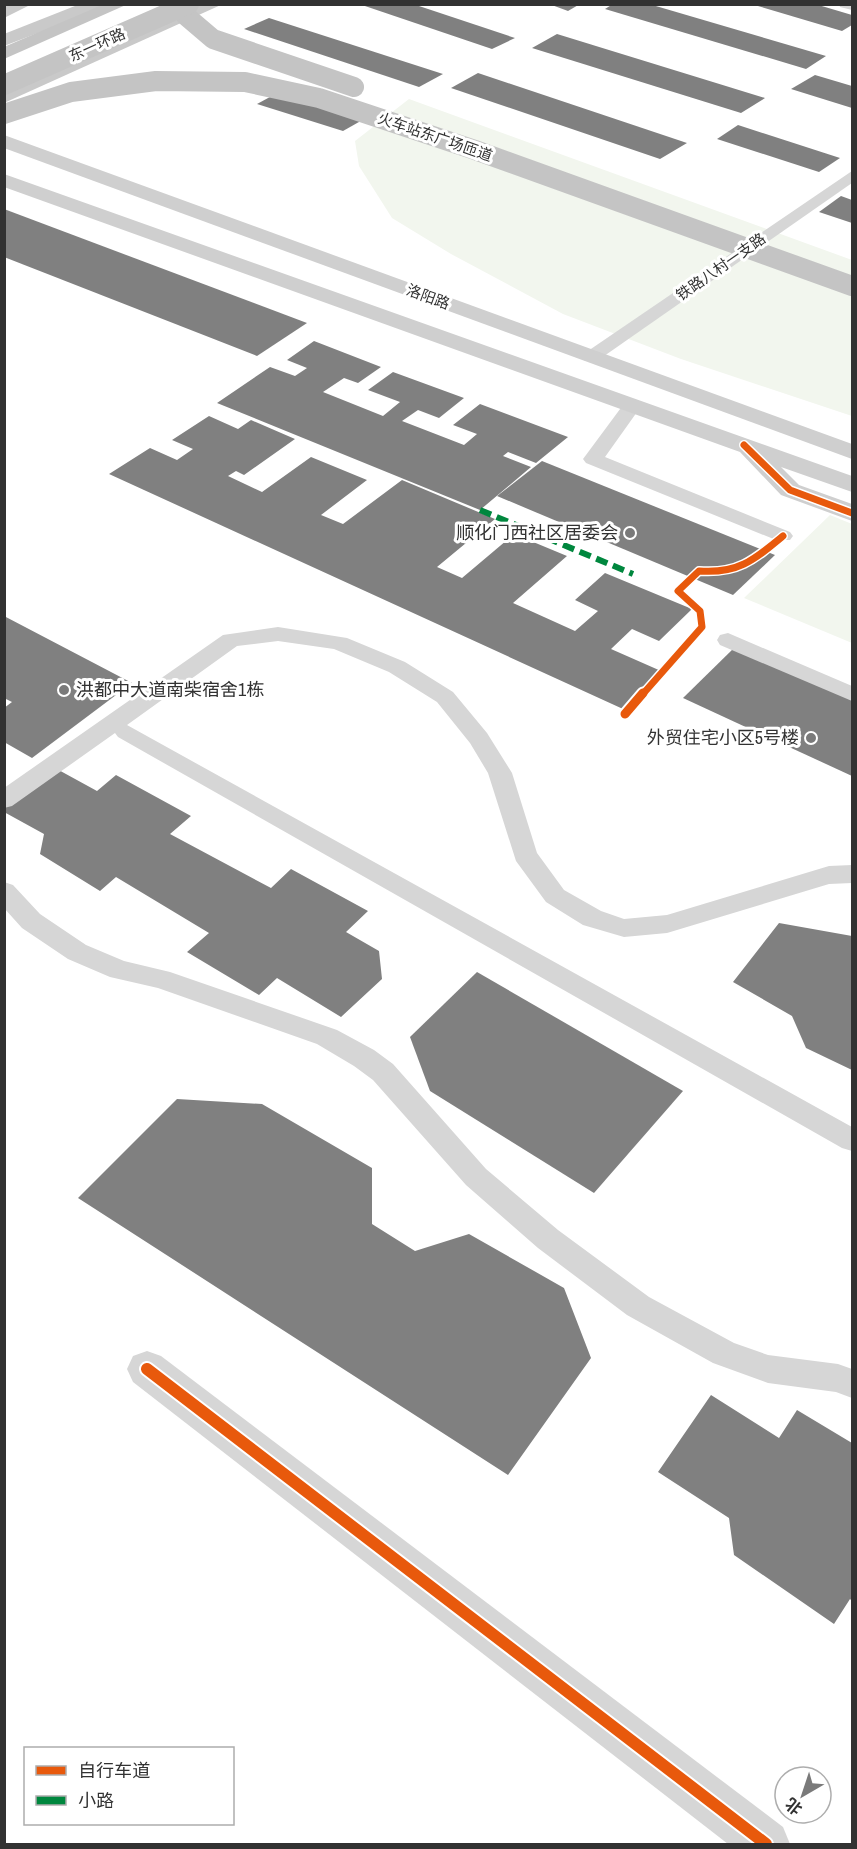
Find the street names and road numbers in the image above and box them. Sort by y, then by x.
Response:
street label: 东一环路 [65,23,128,66]
street label: 火车站东广场匝道 [375,107,495,166]
street label: 铁路八村一支路 [672,228,770,305]
street label: 洛阳路 [403,279,453,314]

